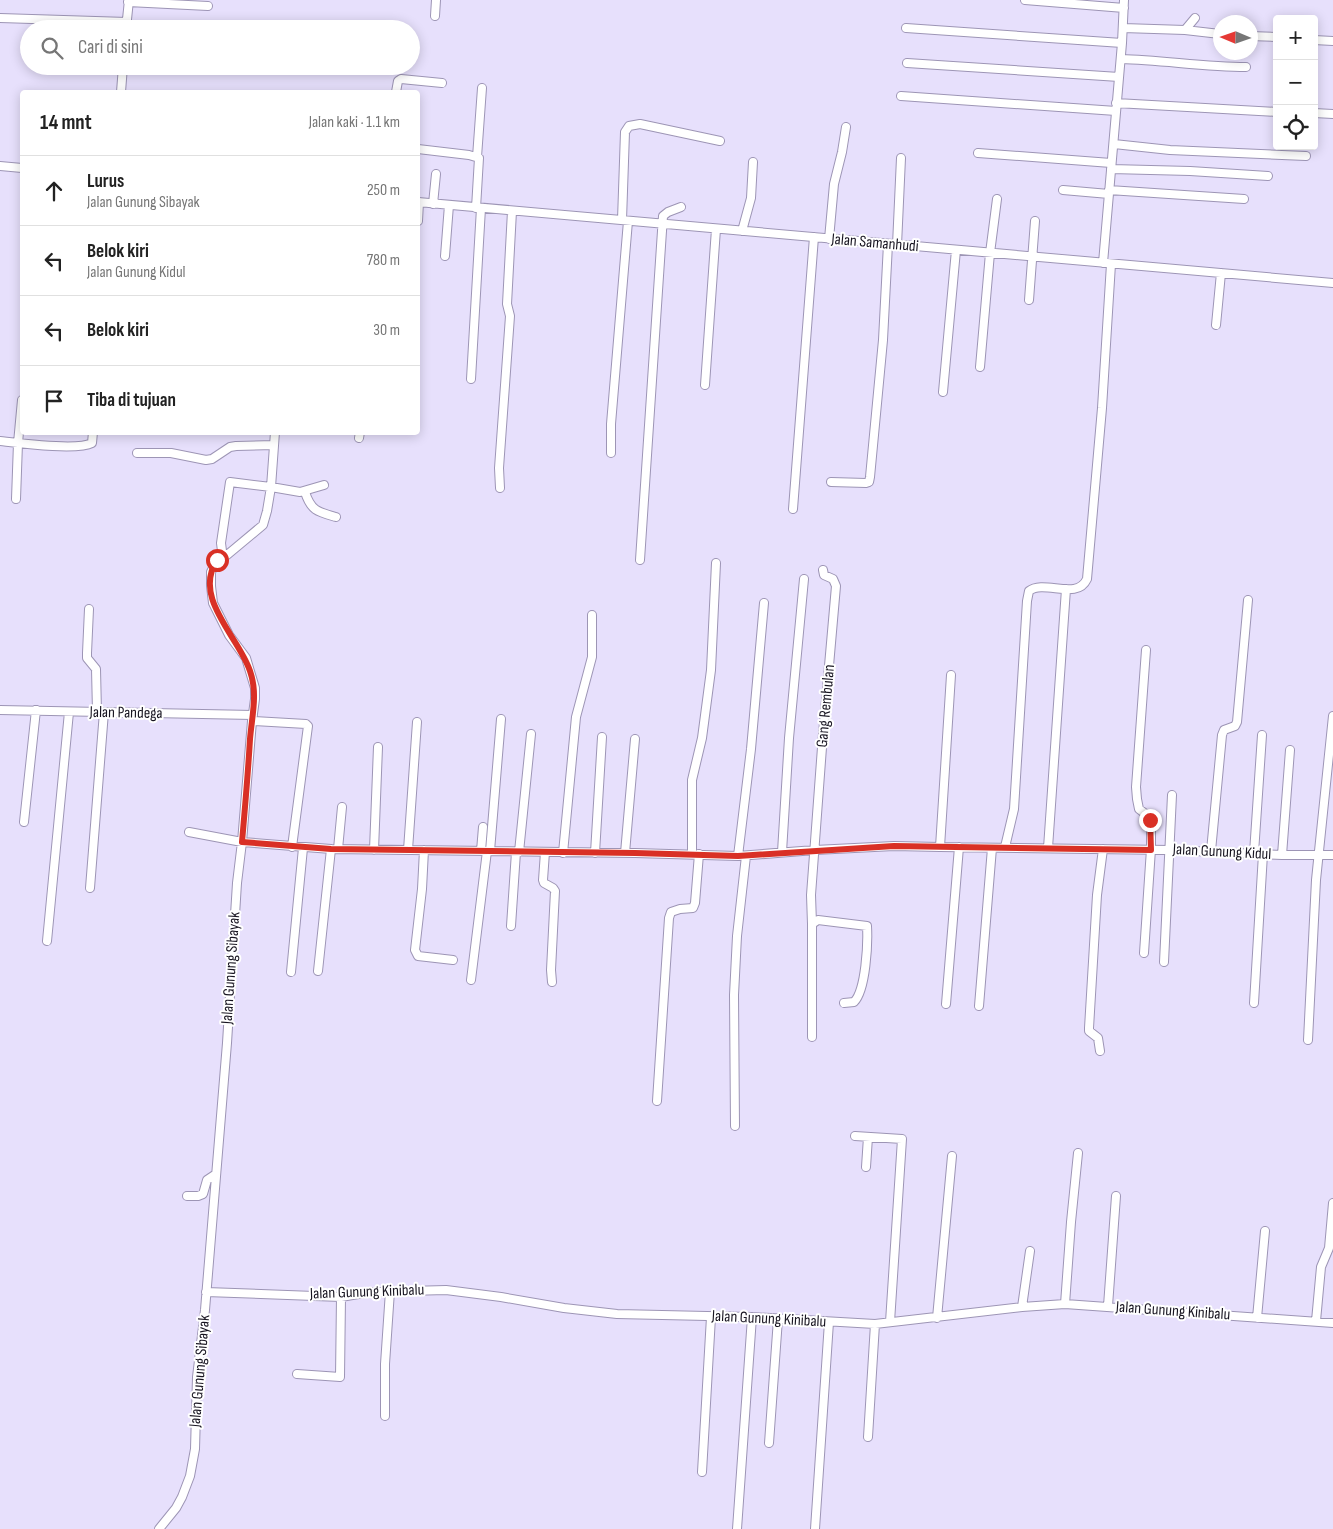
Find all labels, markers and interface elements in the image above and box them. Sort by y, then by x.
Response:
north arrow [1213,15,1258,60]
map controls [1273,15,1318,150]
button: + [1273,15,1318,60]
search box [20,20,420,75]
icon: search [38,34,66,62]
text: Cari di sini [78,36,143,59]
button: − [1273,60,1318,105]
button: locate [1273,105,1318,150]
text: 14 mnt [40,110,92,135]
text: Jalan kaki · 1.1 km [309,113,400,132]
text: Lurus [87,170,124,193]
icon: ahead [40,177,68,205]
text: 250 m [367,181,400,200]
text: Jalan Gunung Sibayak [87,193,200,212]
street label: Jalan Samanhudi [830,230,919,256]
text: Belok kiri [87,240,149,263]
icon: left [40,247,68,275]
text: 780 m [367,251,400,270]
text: Jalan Gunung Kidul [87,263,186,282]
icon: left [40,317,68,345]
text: Belok kiri [87,319,149,342]
text: 30 m [373,321,400,340]
icon: arrive [40,387,68,415]
text: Tiba di tujuan [87,389,176,412]
route start [206,549,229,572]
street label: Gang Rembulan [813,664,839,748]
street label: Jalan Pandega [88,703,163,723]
route end [1139,809,1162,832]
street label: Jalan Gunung Kidul [1171,840,1272,864]
street label: Jalan Gunung Sibayak [218,911,244,1026]
street label: Jalan Gunung Kinibalu [308,1281,425,1304]
street label: Jalan Gunung Kinibalu [1114,1297,1231,1324]
street label: Jalan Gunung Kinibalu [710,1306,827,1331]
street label: Jalan Gunung Sibayak [186,1314,214,1429]

